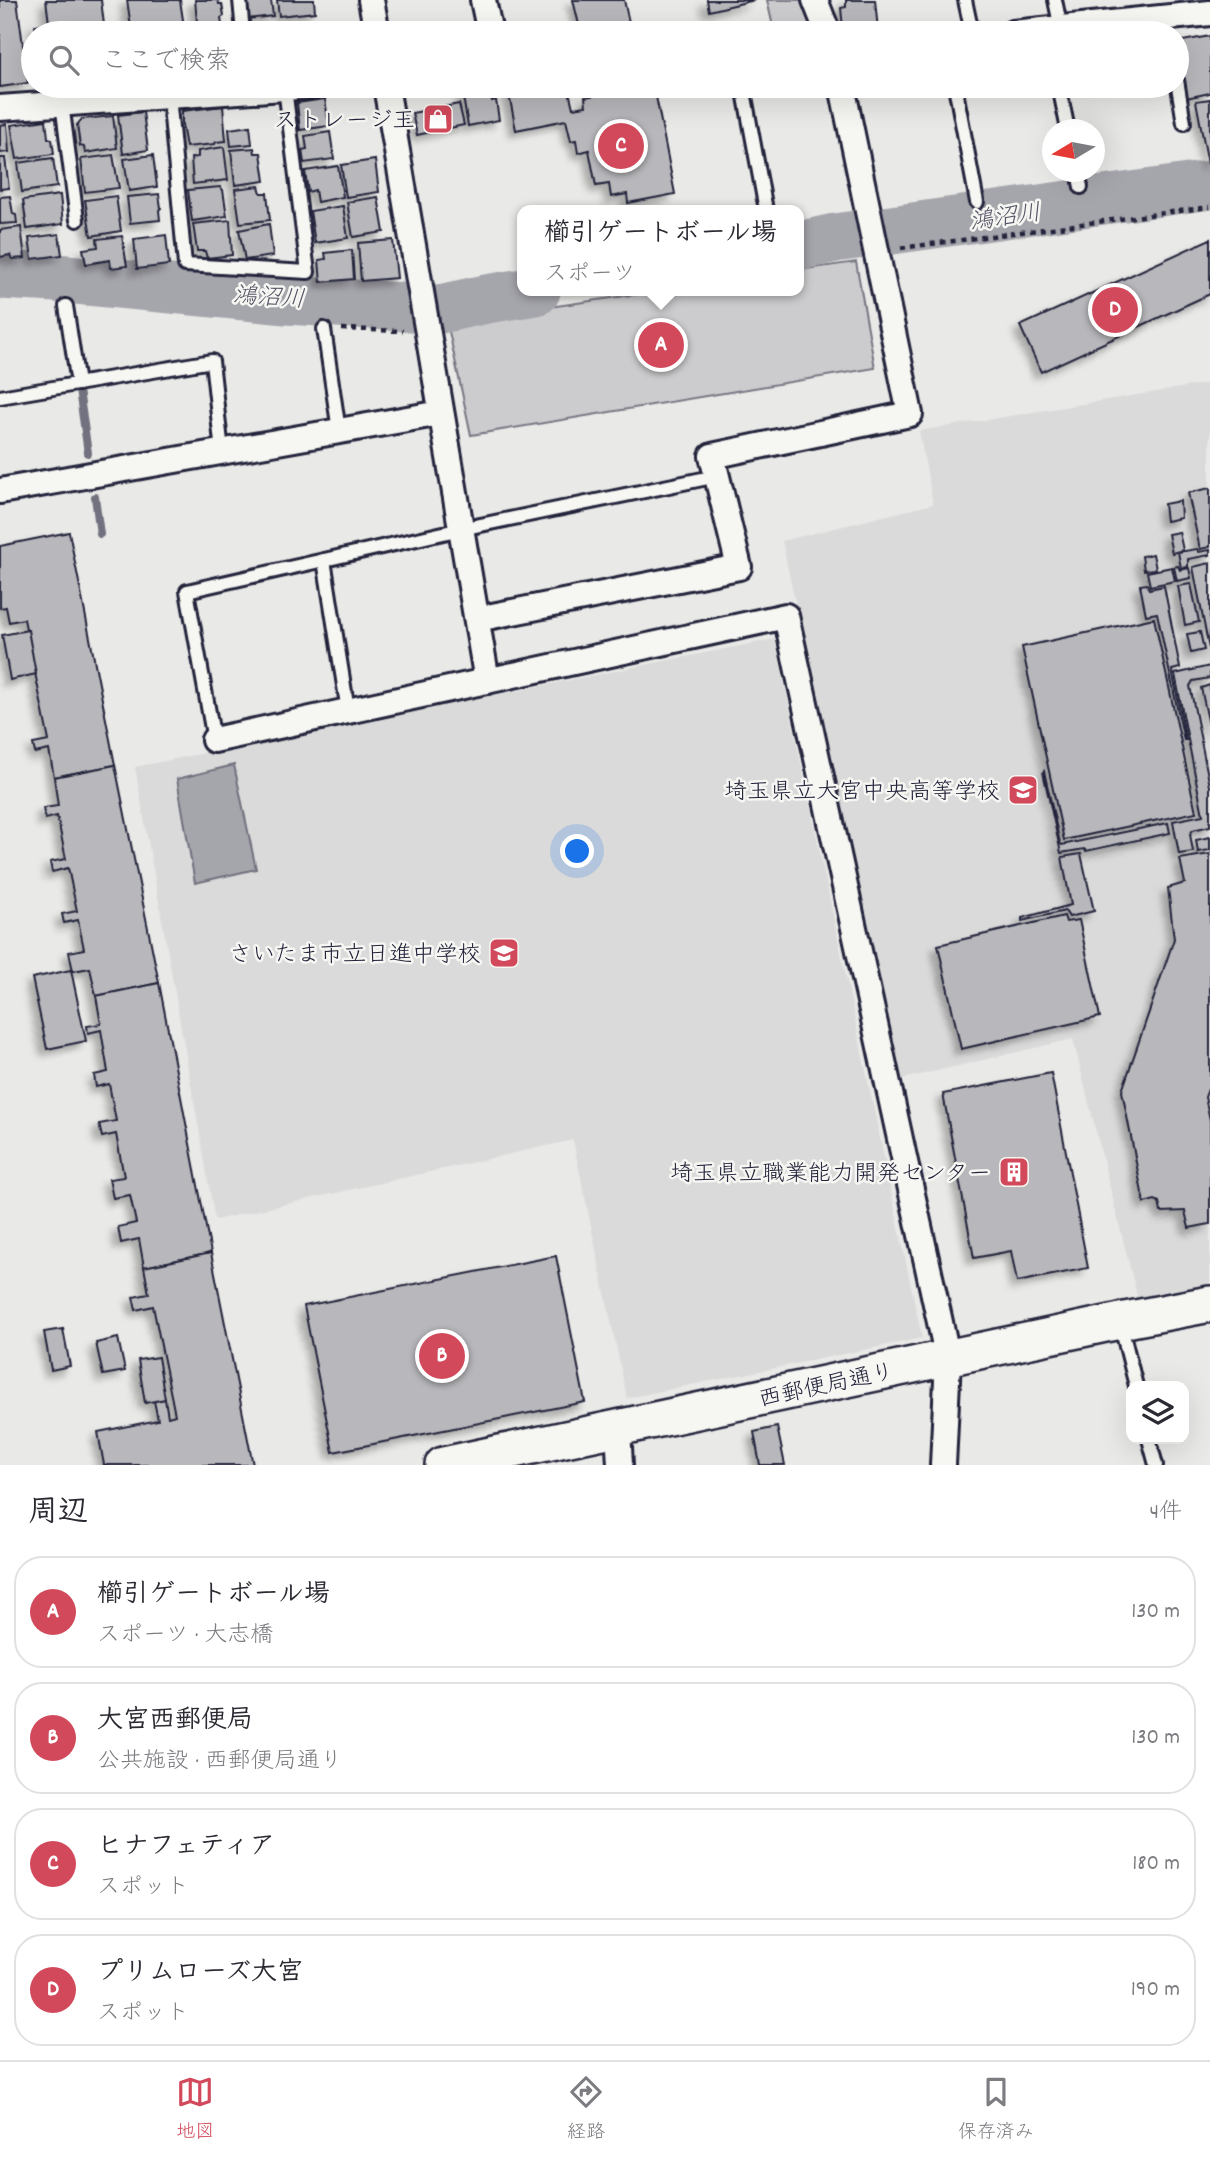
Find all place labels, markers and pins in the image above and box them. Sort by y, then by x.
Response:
shop icon: ストレージ王 [421,102,455,136]
place label: ストレージ王 [274,106,415,139]
pin: C [598,120,644,172]
pin: D [1092,284,1138,336]
pin: A [638,319,684,371]
school or university icon: 埼玉県立大宮中央高等学校 [1006,773,1040,807]
place label: 埼玉県立大宮中央高等学校 [724,777,1000,810]
school or university icon: さいたま市立日進中学校 [487,936,521,970]
place label: さいたま市立日進中学校 [229,940,481,973]
building icon: 埼玉県立職業能力開発センター [997,1155,1031,1189]
place label: 埼玉県立職業能力開発センター [670,1159,991,1192]
pin: B [419,1330,465,1382]

